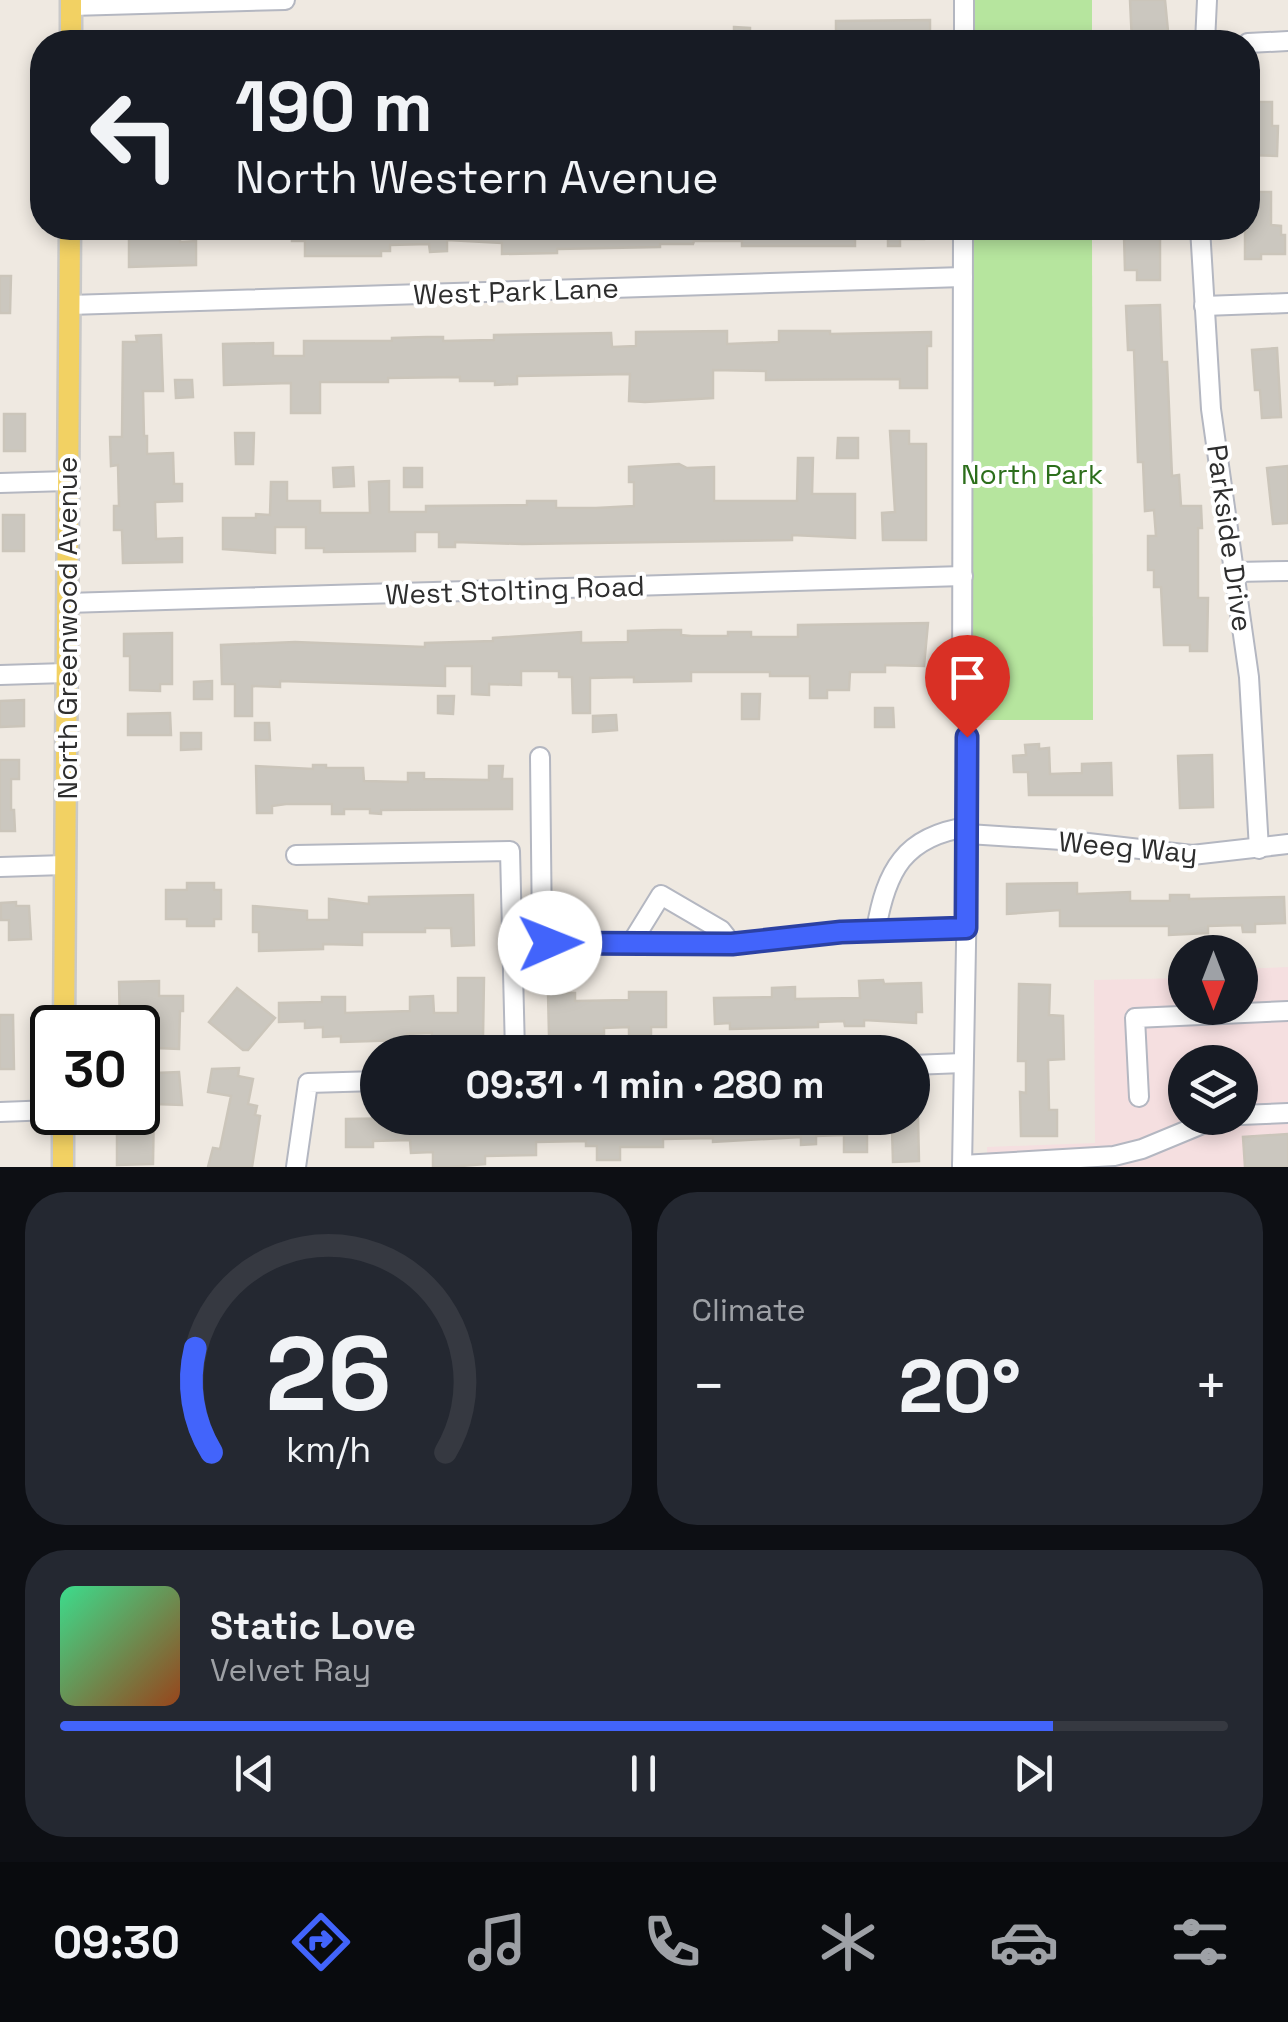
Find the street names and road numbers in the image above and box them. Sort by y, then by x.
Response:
street label: West Park Lane [413,269,619,313]
street label: Parkside Drive [1199,442,1261,634]
street label: North Greenwood Avenue [49,457,85,799]
street label: West Stolting Road [385,567,645,613]
street label: Weeg Way [1057,823,1199,871]

